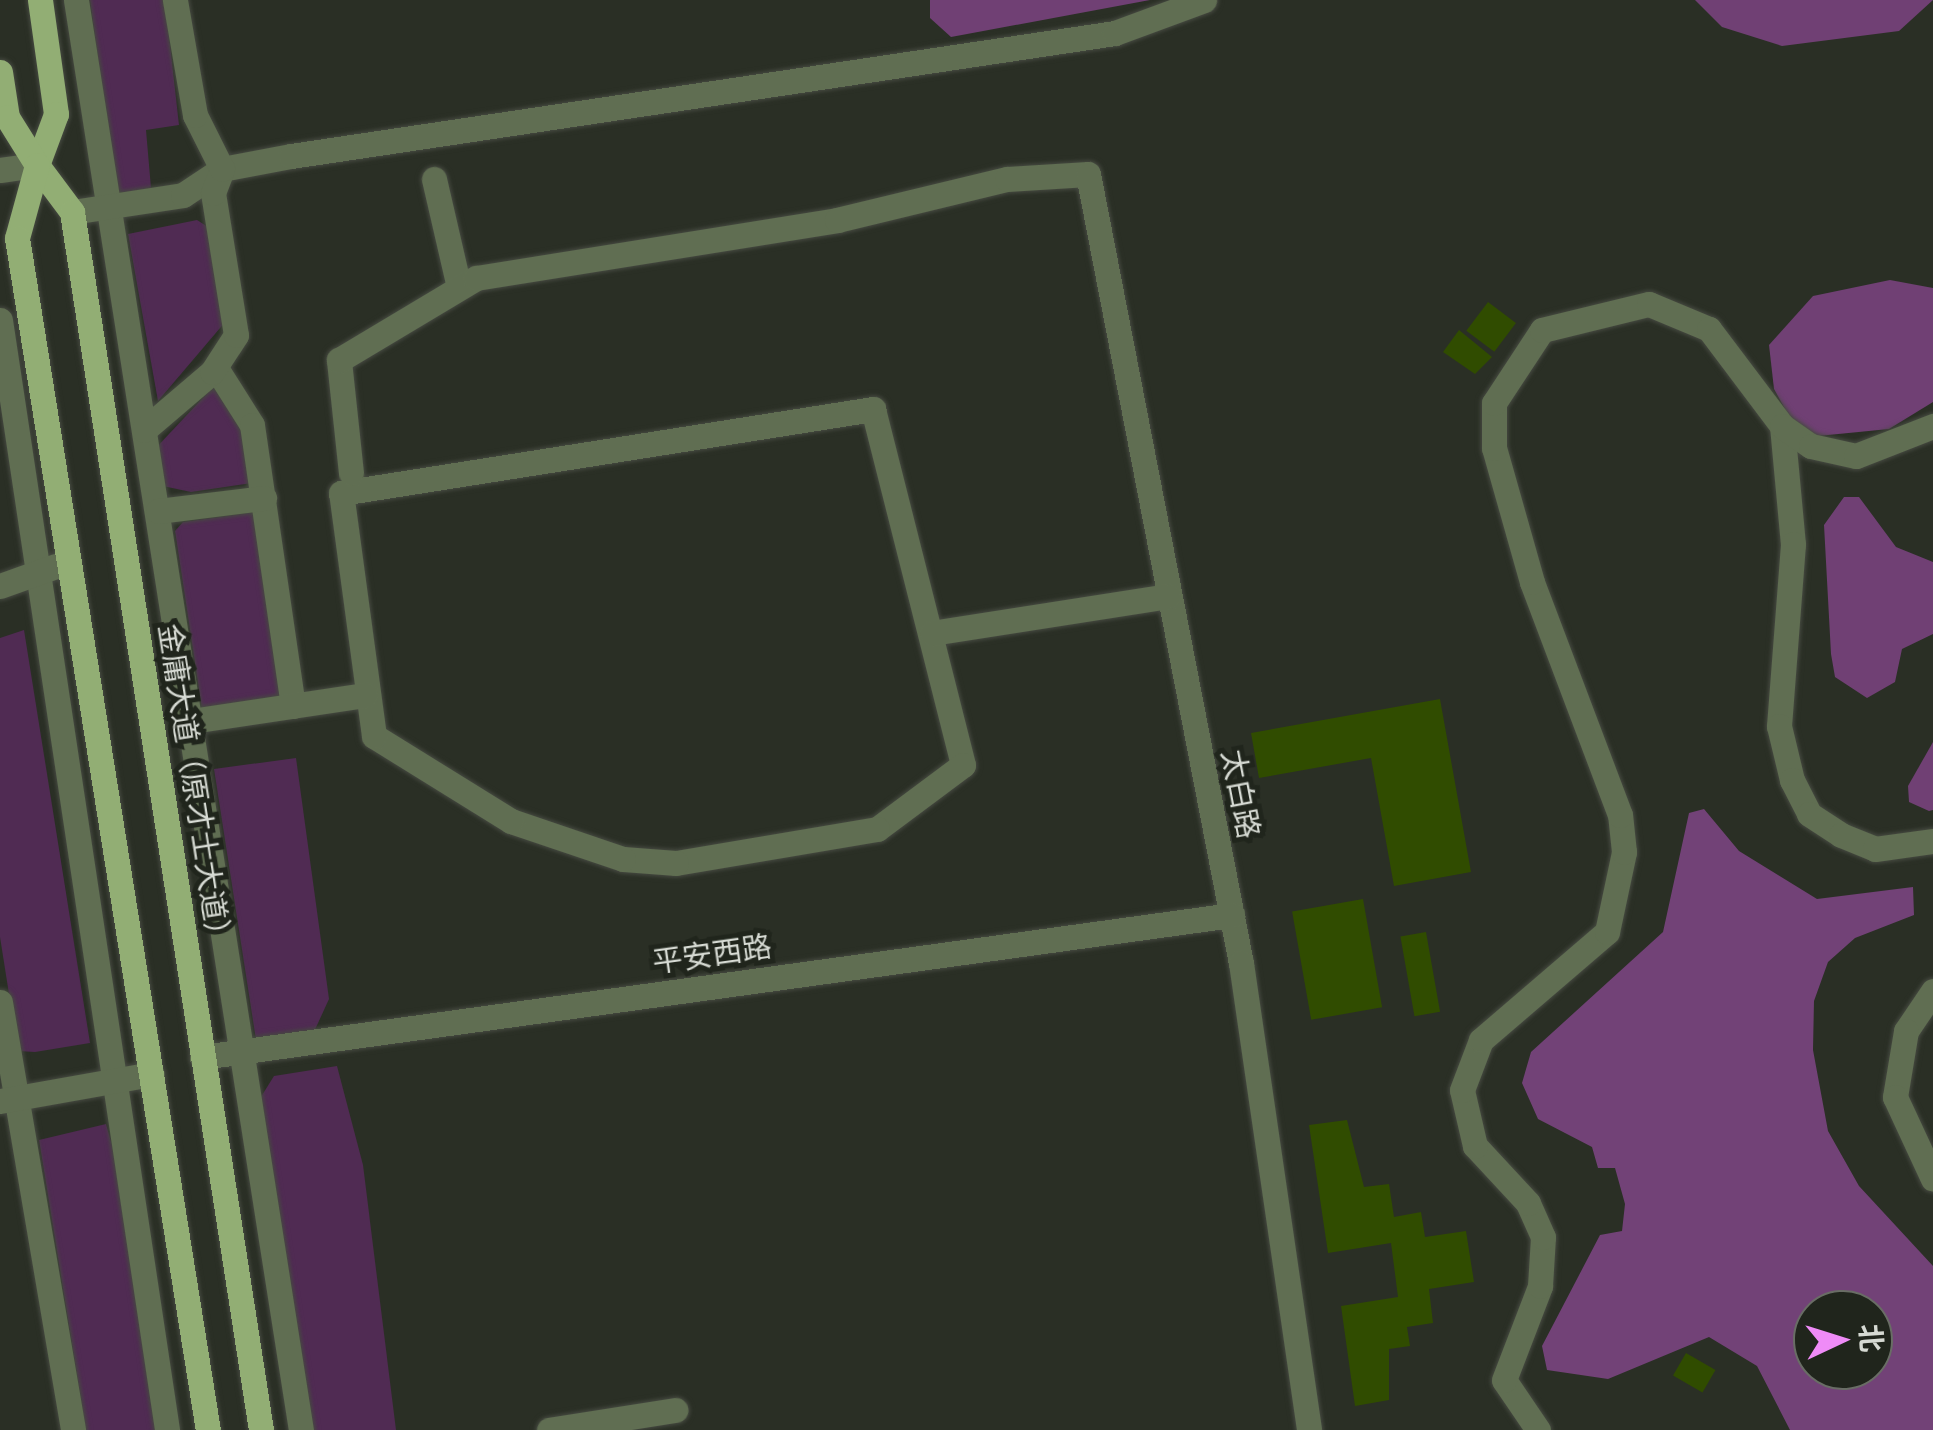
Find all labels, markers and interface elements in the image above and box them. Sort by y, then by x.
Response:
street label: 金庸大道（原才士大道） [151,621,239,953]
street label: 太白路 [1215,746,1267,842]
street label: 平安西路 [650,928,774,980]
north arrow [1793,1290,1893,1390]
text: 北 [1849,1323,1894,1353]

